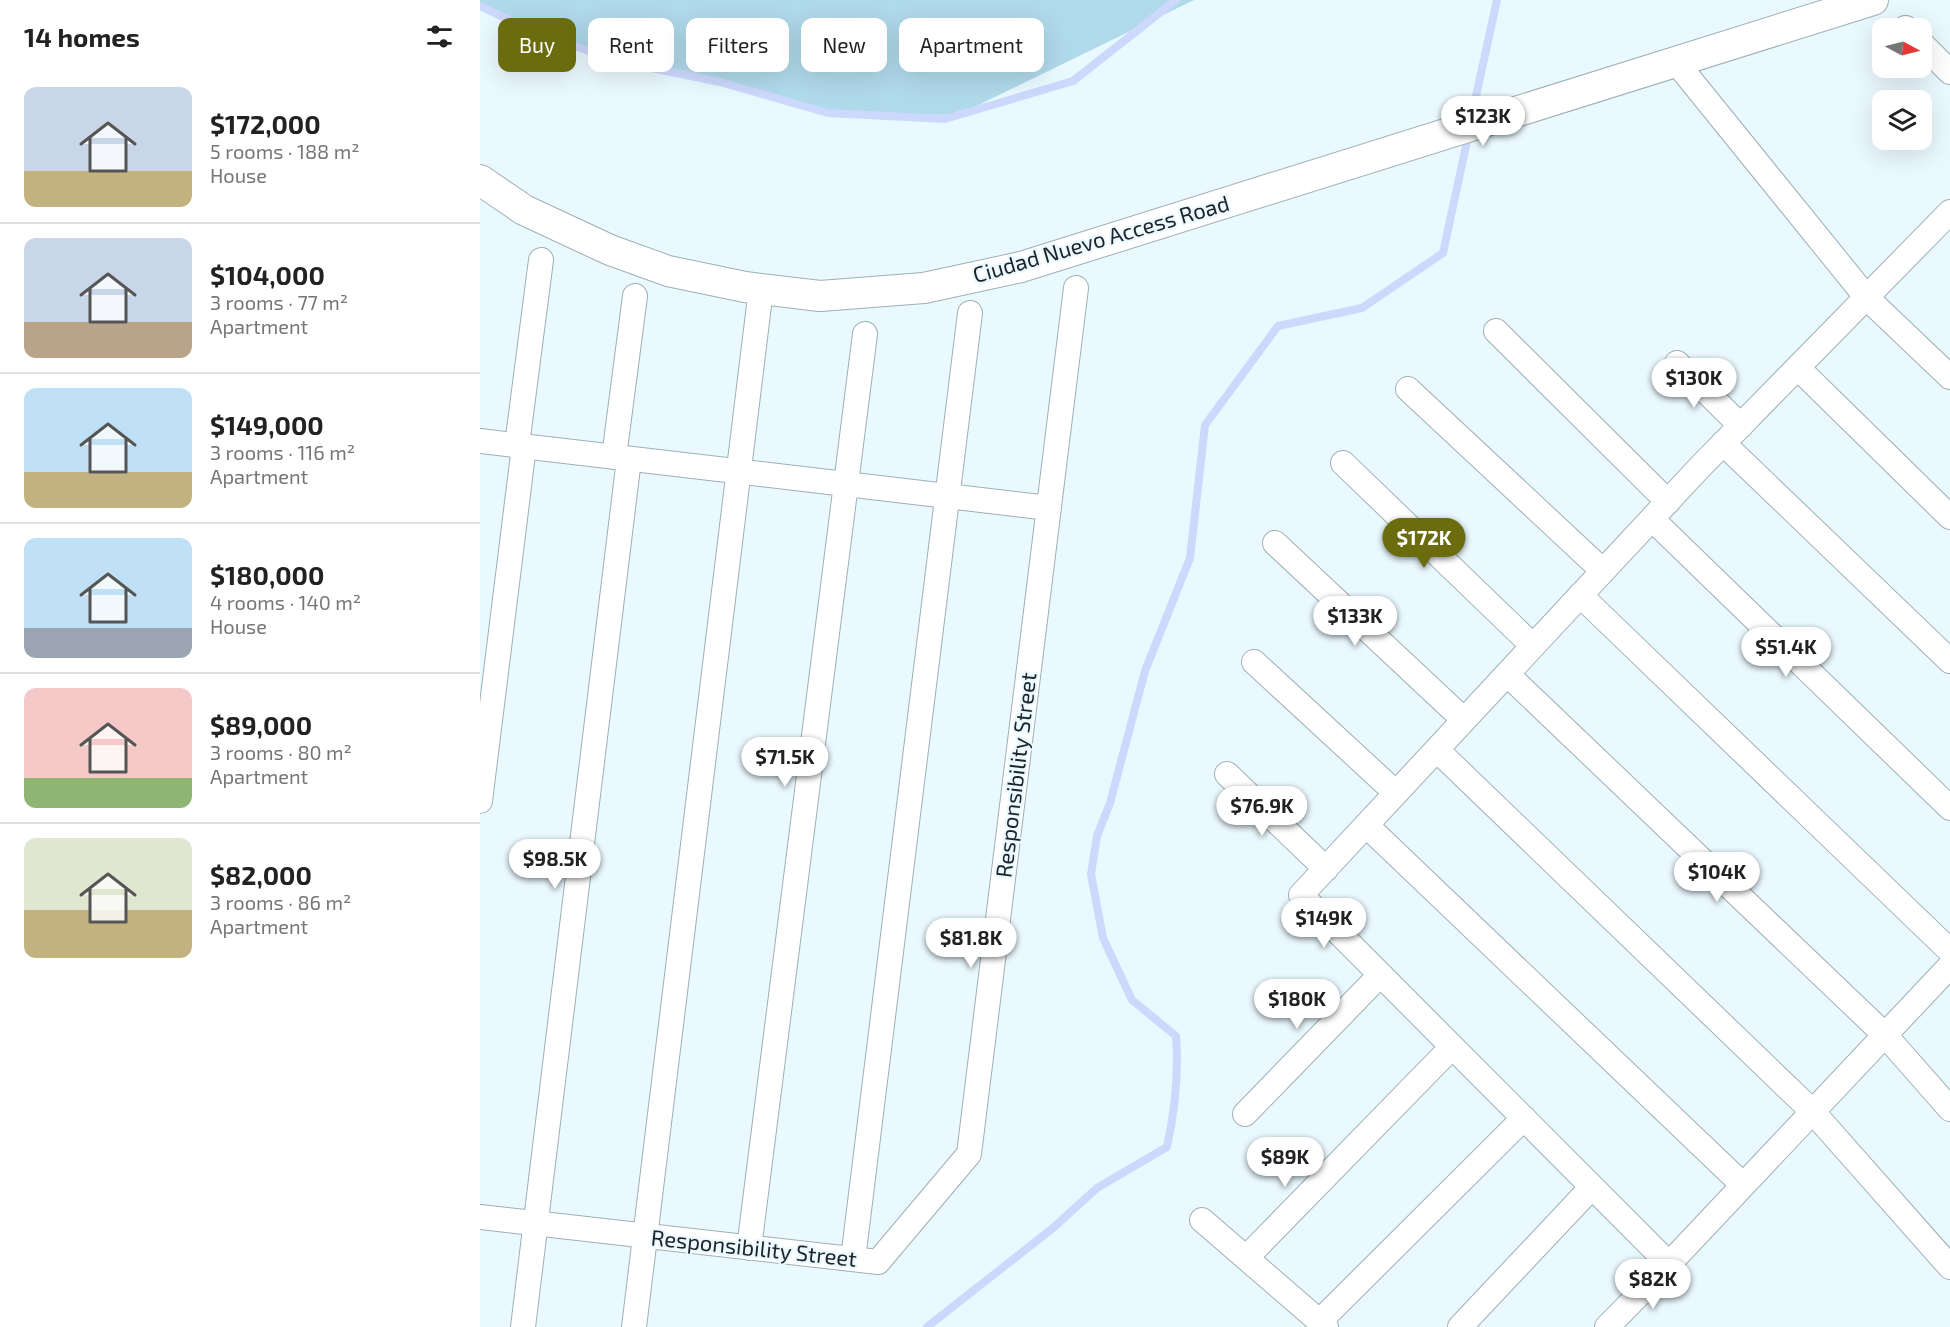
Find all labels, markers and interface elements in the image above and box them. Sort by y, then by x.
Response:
chip: Buy [498,18,576,72]
chip: Rent [588,18,674,72]
chip: Filters [686,18,789,72]
chip: New [801,18,887,72]
chip: Apartment [899,18,1044,72]
north arrow [1872,18,1932,78]
map controls [1872,18,1932,150]
icon: filters [423,20,456,53]
text: 14 homes [24,21,140,52]
button: layers [1872,90,1932,150]
pin: $123K [1441,96,1525,147]
text: $123K [1455,103,1511,127]
text: $172,000 [210,108,321,139]
icon: home [72,111,144,183]
text: 5 rooms · 188 m² [210,139,359,163]
text: House [210,163,267,187]
street label: Ciudad Nuevo Access Road [970,189,1232,287]
text: $104,000 [210,259,325,290]
icon: home [72,262,144,334]
text: 3 rooms · 77 m² [210,290,348,314]
text: Apartment [210,314,308,338]
pin: $130K [1652,358,1736,409]
text: $130K [1666,365,1722,389]
text: $149,000 [210,409,324,440]
icon: home [72,412,144,484]
text: 3 rooms · 116 m² [210,440,355,464]
text: Apartment [210,464,308,488]
pin: $172K [1382,518,1466,569]
text: $172K [1396,525,1452,549]
text: $180,000 [210,559,324,590]
icon: home [72,562,144,634]
text: 4 rooms · 140 m² [210,590,361,614]
pin: $133K [1313,596,1397,647]
text: $133K [1327,603,1383,627]
text: House [210,614,267,638]
pin: $51.4K [1737,627,1835,678]
text: $51.4K [1755,634,1817,658]
street label: Responsibility Street [990,671,1041,879]
text: $89,000 [210,709,312,740]
icon: home [72,712,144,784]
pin: $71.5K [736,737,834,788]
text: 3 rooms · 80 m² [210,740,352,764]
text: $71.5K [755,744,815,768]
text: Apartment [210,764,308,788]
pin: $76.9K [1213,786,1311,837]
text: $76.9K [1230,793,1294,817]
pin: $98.5K [506,839,604,890]
text: $98.5K [523,846,587,870]
pin: $104K [1675,852,1759,903]
text: $82,000 [210,859,312,890]
text: $104K [1688,859,1746,883]
icon: home [72,862,144,934]
text: 3 rooms · 86 m² [210,890,351,914]
pin: $149K [1282,898,1366,949]
text: $149K [1295,905,1353,929]
text: Apartment [210,914,308,938]
pin: $81.8K [922,918,1020,969]
text: $81.8K [940,925,1002,949]
pin: $180K [1255,979,1339,1030]
text: $180K [1268,986,1326,1010]
pin: $89K [1249,1137,1321,1188]
text: $89K [1261,1144,1309,1168]
street label: Responsibility Street [650,1223,858,1271]
pin: $82K [1617,1259,1689,1310]
text: $82K [1629,1266,1677,1290]

